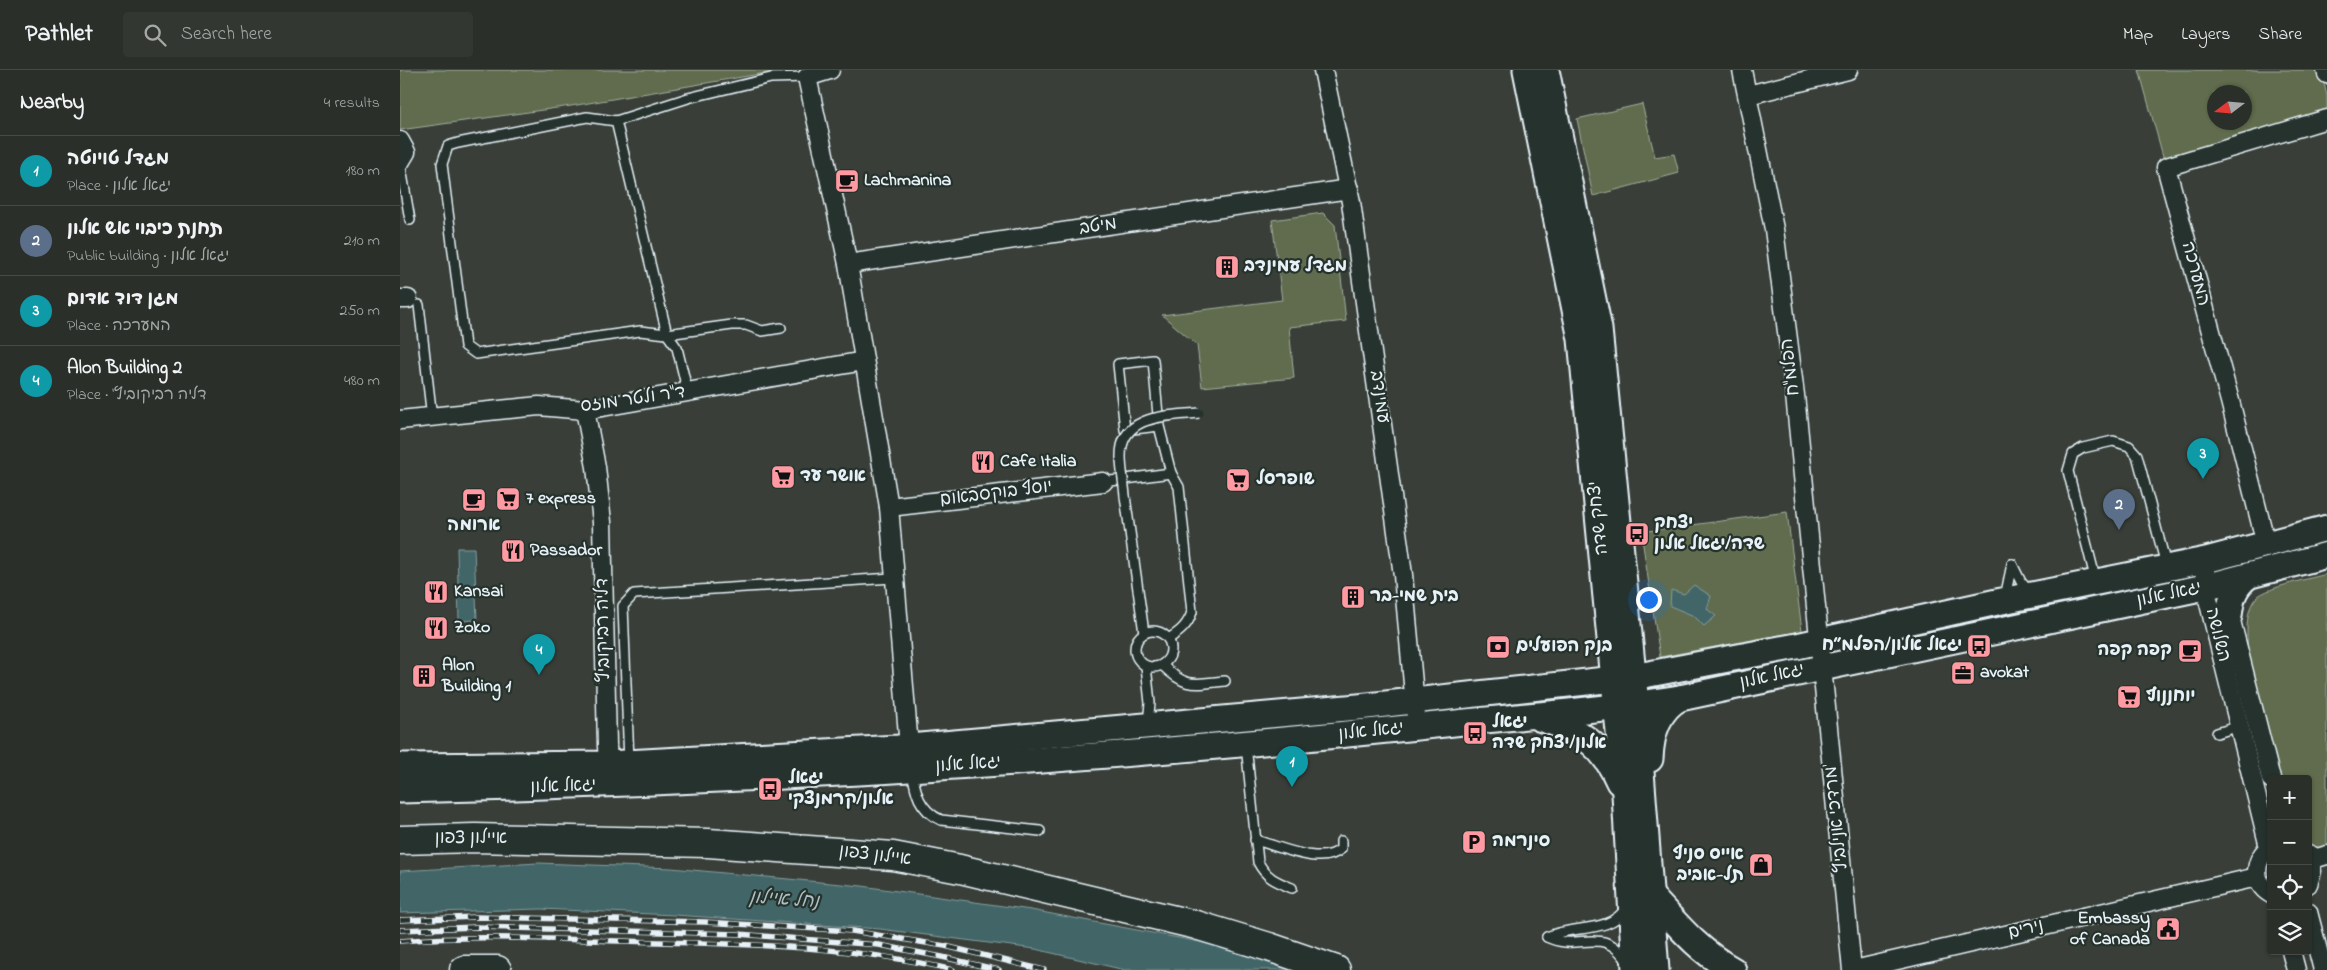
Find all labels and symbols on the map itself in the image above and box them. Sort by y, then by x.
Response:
north arrow [2207,85,2252,130]
cafe icon: Lachmanina [834,168,860,194]
place label: Lachmanina [864,168,952,194]
street label: מיטב [1078,212,1118,242]
street label: המערכה [2174,239,2216,309]
building icon: מגדל עמינדב [1214,254,1240,280]
place label: מגדל עמינדב [1243,254,1347,280]
street label: הפלמ"ח [1775,337,1807,397]
street label: עמינדב [1362,369,1396,425]
street label: ד"ר ולטר מוזס [579,380,687,420]
pin: 3 [2187,438,2219,479]
restaurant icon: Cafe Italia [970,449,996,475]
place label: Cafe Italia [1000,449,1077,475]
supermarket icon: אושר עד [770,464,796,490]
place label: אושר עד [800,464,866,490]
supermarket icon: שופרסל [1225,467,1251,493]
place label: שופרסל [1256,467,1315,493]
street label: יוסף בוקסבאום [938,474,1054,514]
street label: יצחק שדה [1582,480,1616,556]
supermarket icon: 7 express [495,486,521,512]
place label: 7 express [526,486,596,512]
cafe icon: ארומה [461,487,487,513]
pin: 2 [2103,489,2135,530]
place label: יצחק שדה/יגאל אלון [1654,511,1765,558]
place label: ארומה [447,513,501,539]
bus stop icon: יצחק שדה/יגאל אלון [1624,521,1650,547]
restaurant icon: Passador [500,538,526,564]
place label: Passador [530,538,603,564]
street label: יגאל אלון [2134,575,2204,615]
street label: 'דליה רביקוביץ [590,578,618,684]
restaurant icon: Kansai [423,579,449,605]
place label: Kansai [454,579,503,605]
building icon: בית שמי-בר [1340,584,1366,610]
place label: בית שמי-בר [1370,584,1459,610]
your location [1636,587,1662,613]
street label: השלושה [2198,605,2236,665]
restaurant icon: Zoko [423,615,449,641]
place label: Zoko [454,615,490,641]
place label: יגאל אלון/הפלמ״ח [1822,633,1962,659]
bus stop icon: יגאל אלון/הפלמ״ח [1966,633,1992,659]
pin: 4 [523,634,555,675]
bank icon: בנק הפועלים [1485,634,1511,660]
place label: בנק הפועלים [1516,634,1613,660]
place label: קפה קפה [2097,638,2172,664]
cafe icon: קפה קפה [2177,638,2203,664]
place label: Alon Building 1 [441,653,511,701]
street label: יגאל אלון [1737,657,1807,697]
office icon: avokat [1950,660,1976,686]
place label: avokat [1980,660,2030,686]
building icon: Alon Building 1 [411,663,437,689]
supermarket icon: יוחננוף [2116,684,2142,710]
place label: יוחננוף [2146,684,2195,710]
place label: יגאל אלון/יצחק שדה [1492,710,1607,757]
street label: יגאל אלון [1337,716,1405,748]
bus stop icon: יגאל אלון/יצחק שדה [1462,720,1488,746]
pin: 1 [1276,746,1308,787]
street label: יגאל אלון [934,750,1002,780]
street label: מרדכי אנילביץ' [1818,763,1856,873]
place label: יגאל אלון/קרמנצקי [788,766,894,813]
street label: יגאל אלון [530,773,596,801]
bus stop icon: יגאל אלון/קרמנצקי [757,776,783,802]
street label: איילון צפון [435,826,507,852]
parking icon: סינרמה [1461,829,1487,855]
place label: סינרמה [1492,829,1550,855]
street label: איילון צפון [837,839,913,873]
place label: אייס סניף תל-אביב [1673,842,1744,889]
shop icon: אייס סניף תל-אביב [1748,852,1774,878]
water label: נחל איילון [748,884,821,916]
place label: Embassy of Canada [2070,906,2150,953]
street label: נירים [2006,913,2046,947]
public building icon: Embassy of Canada [2155,916,2181,942]

